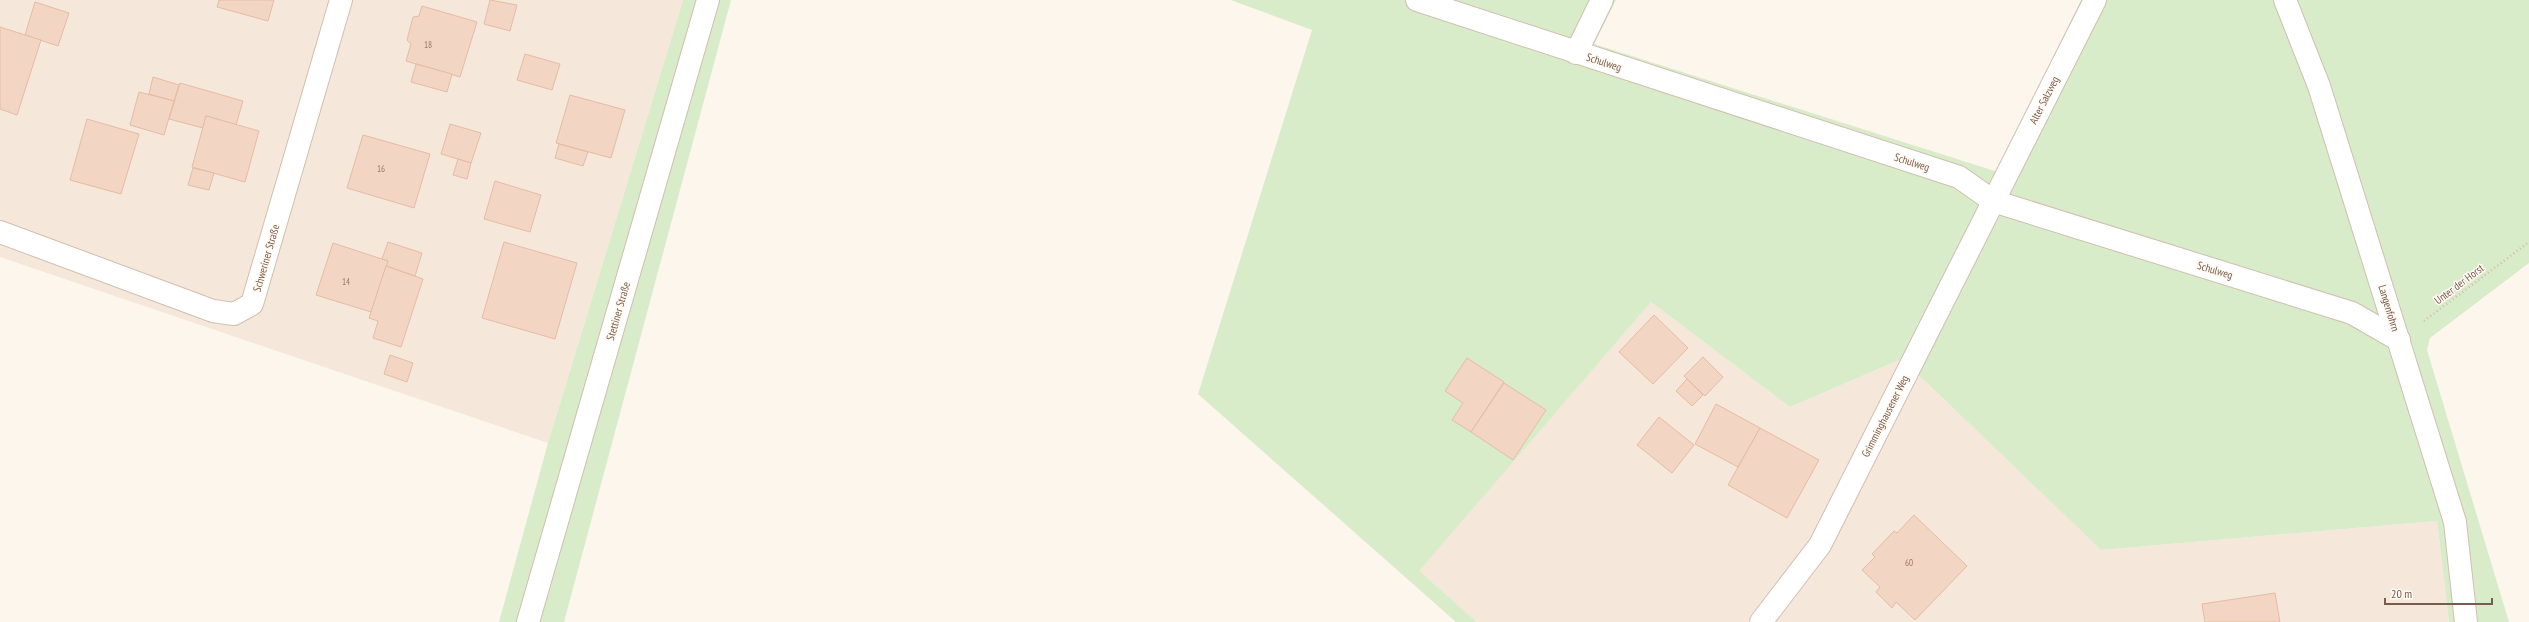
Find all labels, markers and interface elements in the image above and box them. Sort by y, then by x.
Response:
house number: 18 [424,39,432,50]
street label: Schulweg [1585,50,1624,74]
street label: Alter Salzweg [2026,74,2062,126]
street label: Schulweg [1893,150,1932,174]
house number: 16 [377,163,385,174]
street label: Schweriner Straße [250,222,282,293]
street label: Schulweg [2196,258,2235,282]
street label: Unter der Horst [2431,261,2487,307]
house number: 14 [342,276,350,287]
street label: Stettiner Straße [603,280,633,342]
street label: Langenfohrn [2375,283,2403,333]
street label: Grimminghausener Weg [1858,372,1912,459]
house number: 60 [1905,557,1913,568]
scale bar [2385,580,2492,606]
text: 20 m [2391,586,2412,601]

